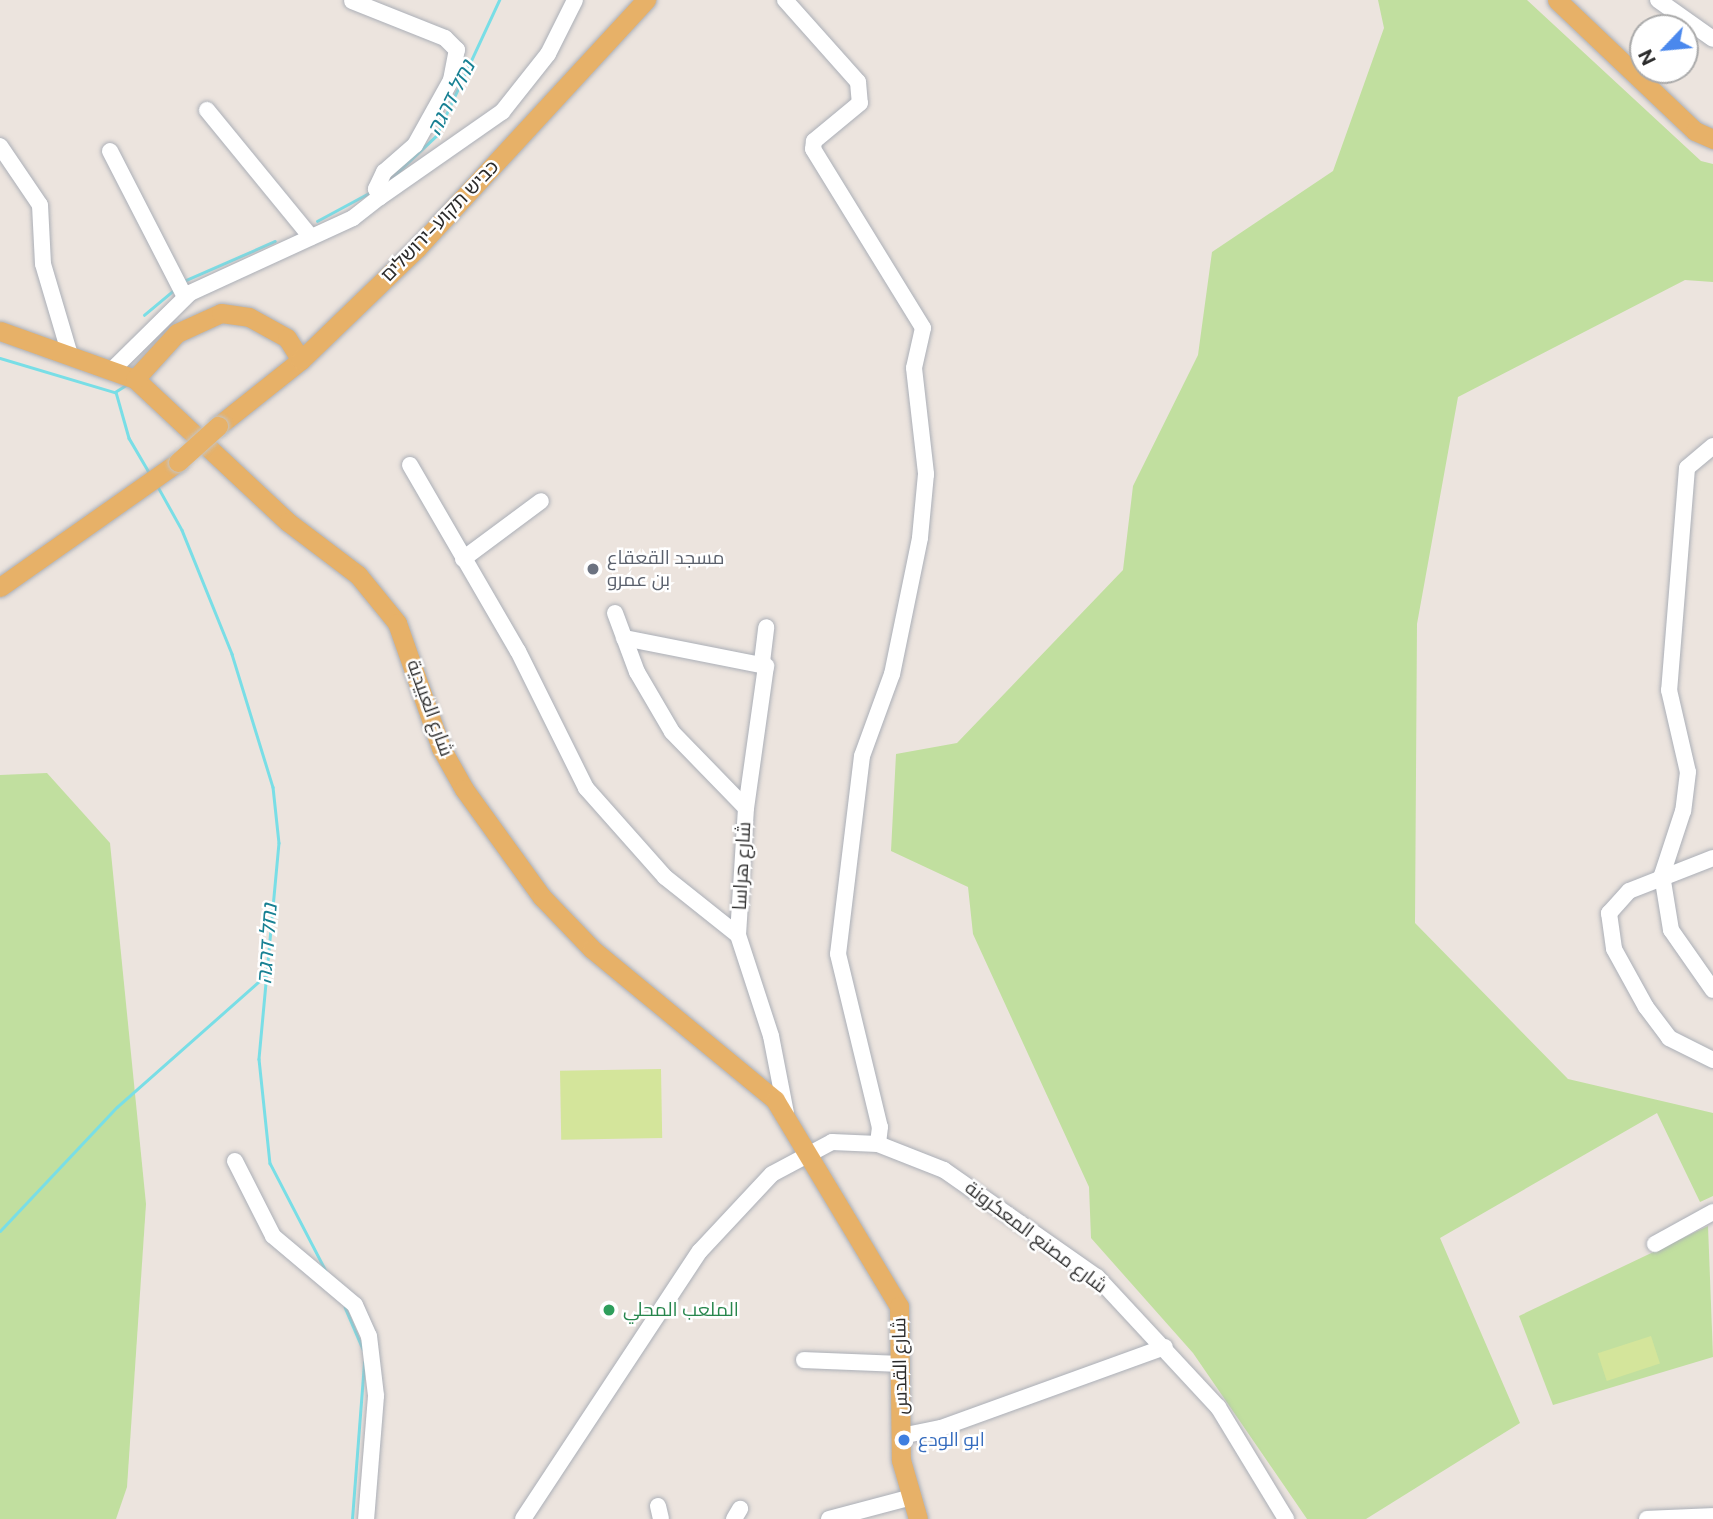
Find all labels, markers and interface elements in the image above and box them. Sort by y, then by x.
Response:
north arrow [1629,14,1699,84]
text: N [1634,46,1660,69]
water label: נחל דרגה [421,56,481,140]
street label: כביש תקוע–ירושלים [376,156,504,286]
place label: مسجد القعقاع بن عمرو [607,547,725,591]
marker: مسجد القعقاع بن عمرو [585,561,601,577]
street label: شارع العبيدية [402,657,458,759]
street label: شارع هراسا [728,821,756,911]
water label: נחל דרגה [252,903,282,985]
street label: شارع مصنع المعكرونة [961,1176,1111,1298]
place label: الملعب المحلي [623,1299,739,1321]
marker: الملعب المحلي [601,1302,617,1318]
street label: شارع القدس [888,1317,912,1415]
place label: ابو الودع [918,1429,985,1451]
marker: ابو الودع [896,1432,912,1448]

